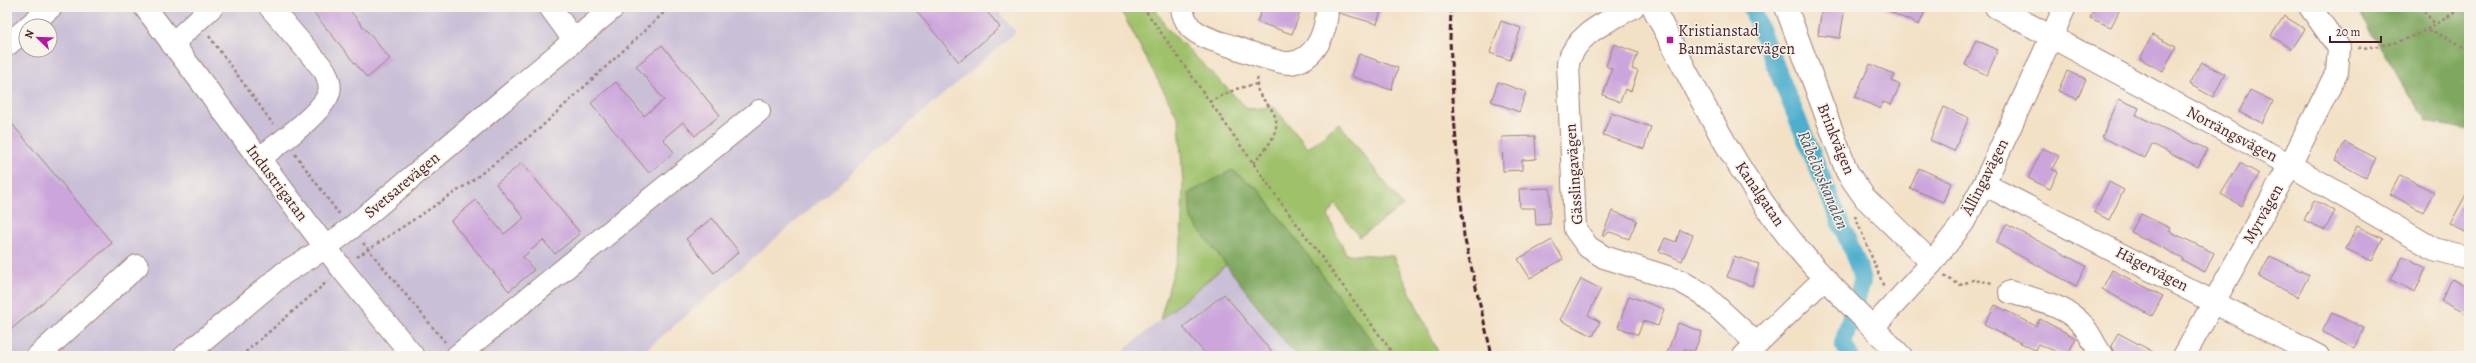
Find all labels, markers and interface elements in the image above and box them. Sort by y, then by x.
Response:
north arrow [18,18,58,58]
scale bar [2330,18,2381,44]
place label: Kristianstad Banmästarevägen [1678,20,1795,60]
text: 20 m [2336,24,2360,40]
text: N [21,28,38,41]
marker: Kristianstad Banmästarevägen [1665,35,1675,45]
street label: Brinkvägen [1812,100,1860,178]
street label: Norrängsvägen [2183,101,2282,167]
street label: Gässlingavägen [1559,123,1589,225]
water label: Råbelövskanalen [1792,127,1854,233]
street label: Ällingavägen [1956,135,2014,220]
street label: Industrigatan [241,140,313,226]
street label: Svetsarevägen [359,147,445,223]
street label: Kanalgatan [1730,157,1790,231]
street label: Myrvägen [2238,180,2288,248]
street label: Hägervägen [2112,241,2192,297]

